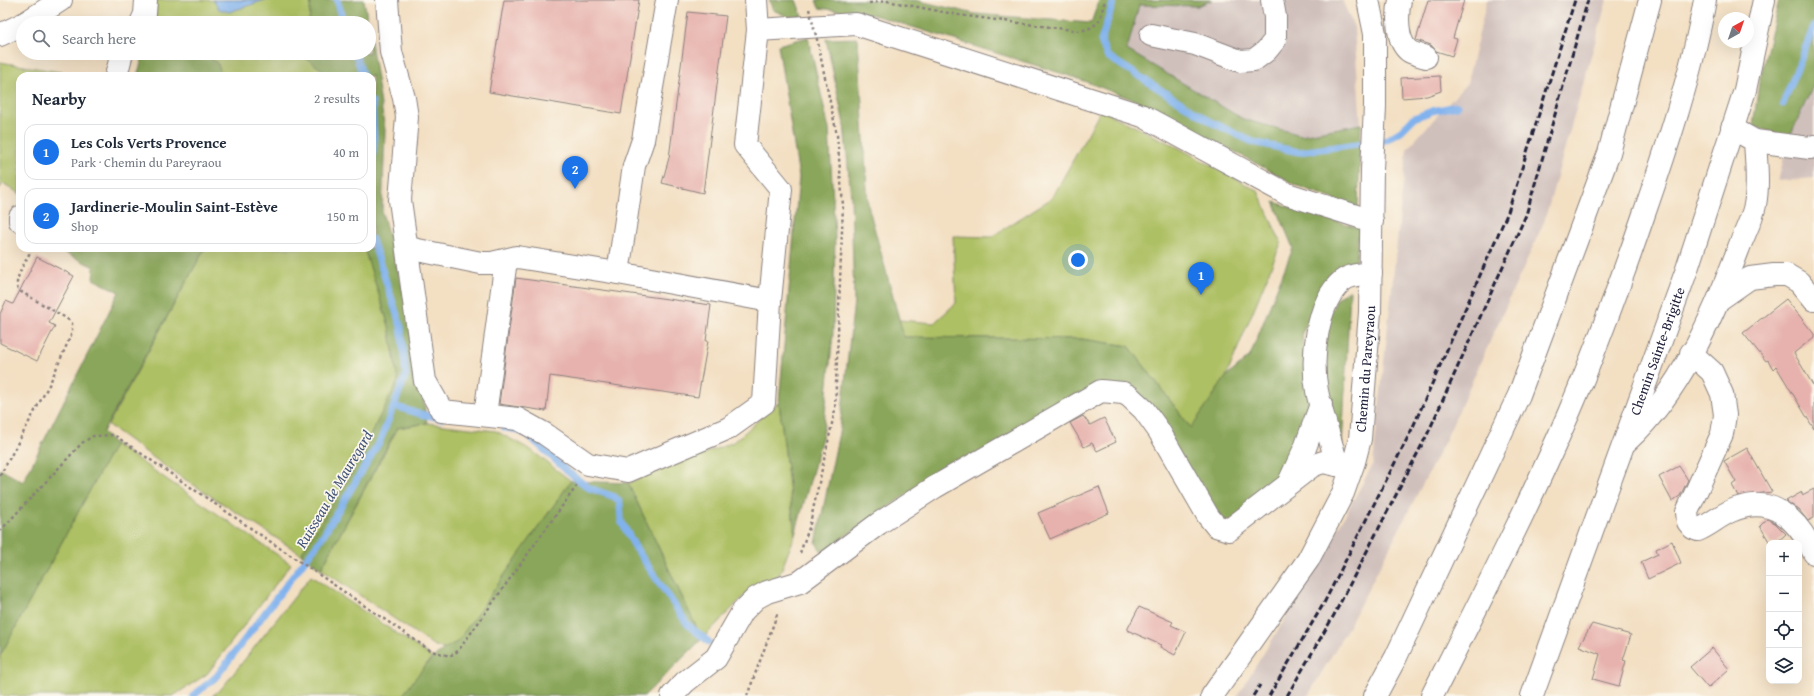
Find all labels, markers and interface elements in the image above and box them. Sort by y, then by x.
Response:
north arrow [1718,12,1754,48]
search box [16,16,376,60]
icon: search [30,27,52,49]
text: Search here [62,28,136,49]
text: Nearby [32,86,86,111]
text: 2 results [314,89,360,108]
text: Les Cols Verts Provence [71,132,227,153]
text: 1 [43,143,49,162]
text: 40 m [333,143,359,162]
text: Park · Chemin du Pareyraou [71,153,222,172]
pin: 2 [562,156,588,189]
text: Jardinerie-Moulin Saint-Estève [71,196,278,217]
text: 2 [43,207,49,226]
text: 150 m [327,207,359,226]
text: Shop [71,217,98,236]
your location [1068,250,1088,270]
pin: 1 [1188,262,1214,295]
street label: Chemin Sainte-Brigitte [1625,284,1690,418]
street label: Chemin du Pareyraou [1351,305,1380,433]
water label: Ruisseau de Mauregard [290,426,377,553]
map controls [1766,540,1802,684]
button: + [1766,540,1802,576]
button: − [1766,576,1802,612]
button: locate [1766,612,1802,648]
button: layers [1766,648,1802,684]

